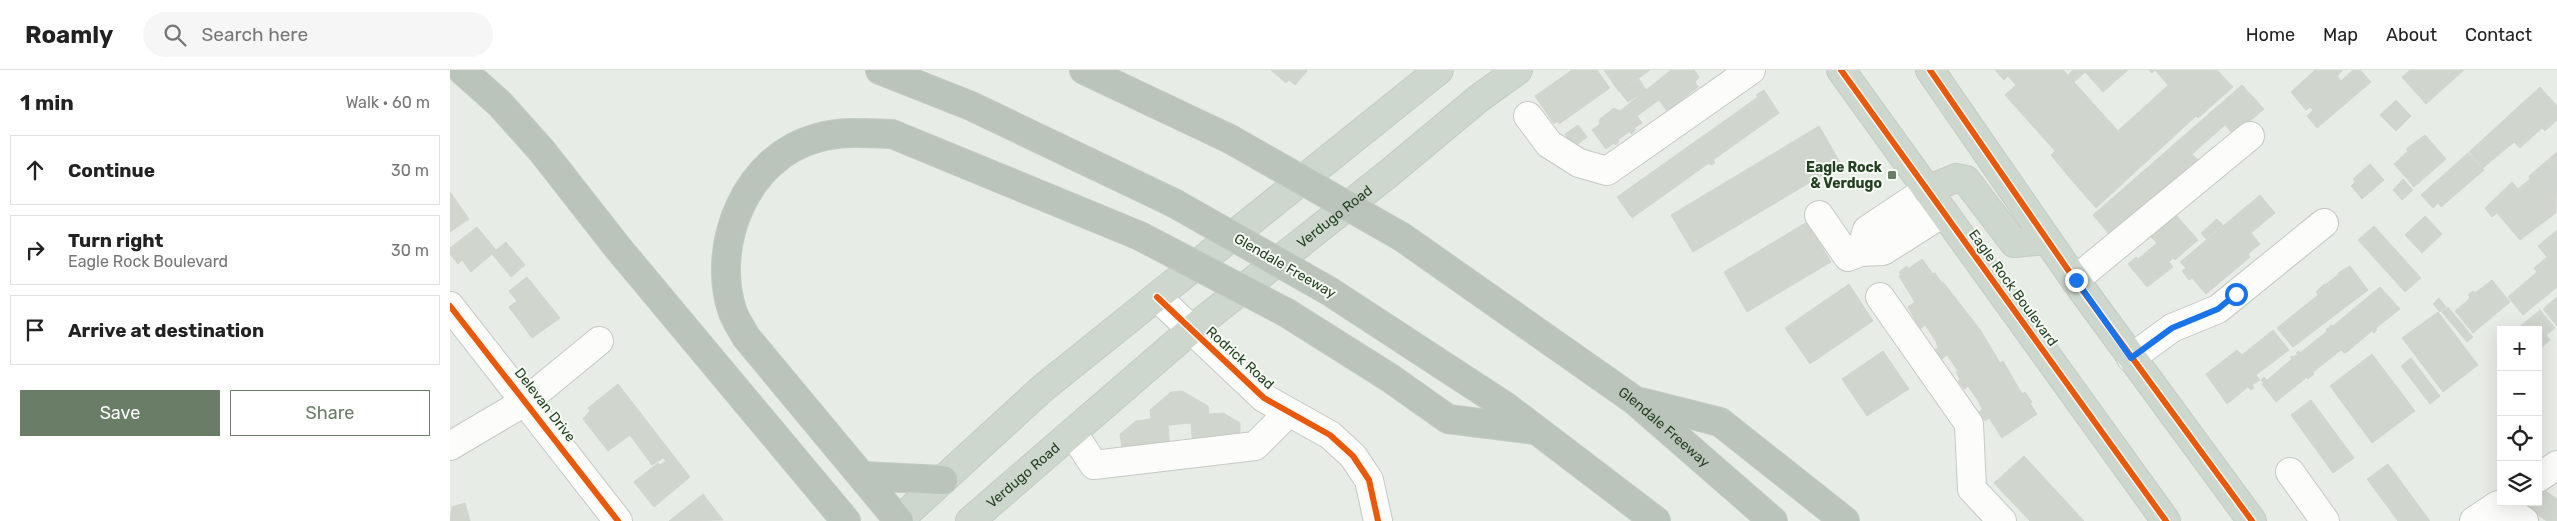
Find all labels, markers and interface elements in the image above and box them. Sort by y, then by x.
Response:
search box [143,12,493,57]
text: Roamly [25,21,113,49]
icon: search [161,21,189,49]
text: Search here [201,23,308,46]
text: Home [2246,24,2295,46]
text: Map [2323,24,2358,46]
text: About [2386,24,2437,46]
text: Contact [2465,24,2532,46]
text: 1 min [20,90,74,115]
text: Walk · 60 m [346,93,430,112]
icon: ahead [21,156,49,184]
text: Continue [68,159,155,182]
place label: Eagle Rock & Verdugo [1806,159,1883,192]
text: 30 m [391,161,429,180]
marker: Eagle Rock & Verdugo [1886,169,1898,181]
street label: Verdugo Road [1293,181,1375,251]
street label: Eagle Rock Boulevard [1965,226,2061,350]
text: Turn right [68,229,163,252]
street label: Glendale Freeway [1231,230,1339,302]
icon: right [21,236,49,264]
text: 30 m [391,241,429,260]
text: Eagle Rock Boulevard [68,252,228,271]
route end [2065,269,2088,292]
route start [2225,283,2248,306]
icon: arrive [21,316,49,344]
text: Arrive at destination [68,319,264,342]
street label: Rodrick Road [1203,323,1277,393]
map controls [2497,326,2542,506]
button: + [2497,326,2542,371]
street label: Delevan Drive [511,365,579,446]
button: − [2497,371,2542,416]
street label: Glendale Freeway [1615,383,1714,471]
button: Save [20,390,220,436]
button: Share [230,390,430,436]
button: locate [2497,416,2542,461]
street label: Verdugo Road [983,439,1063,512]
button: layers [2497,461,2542,506]

